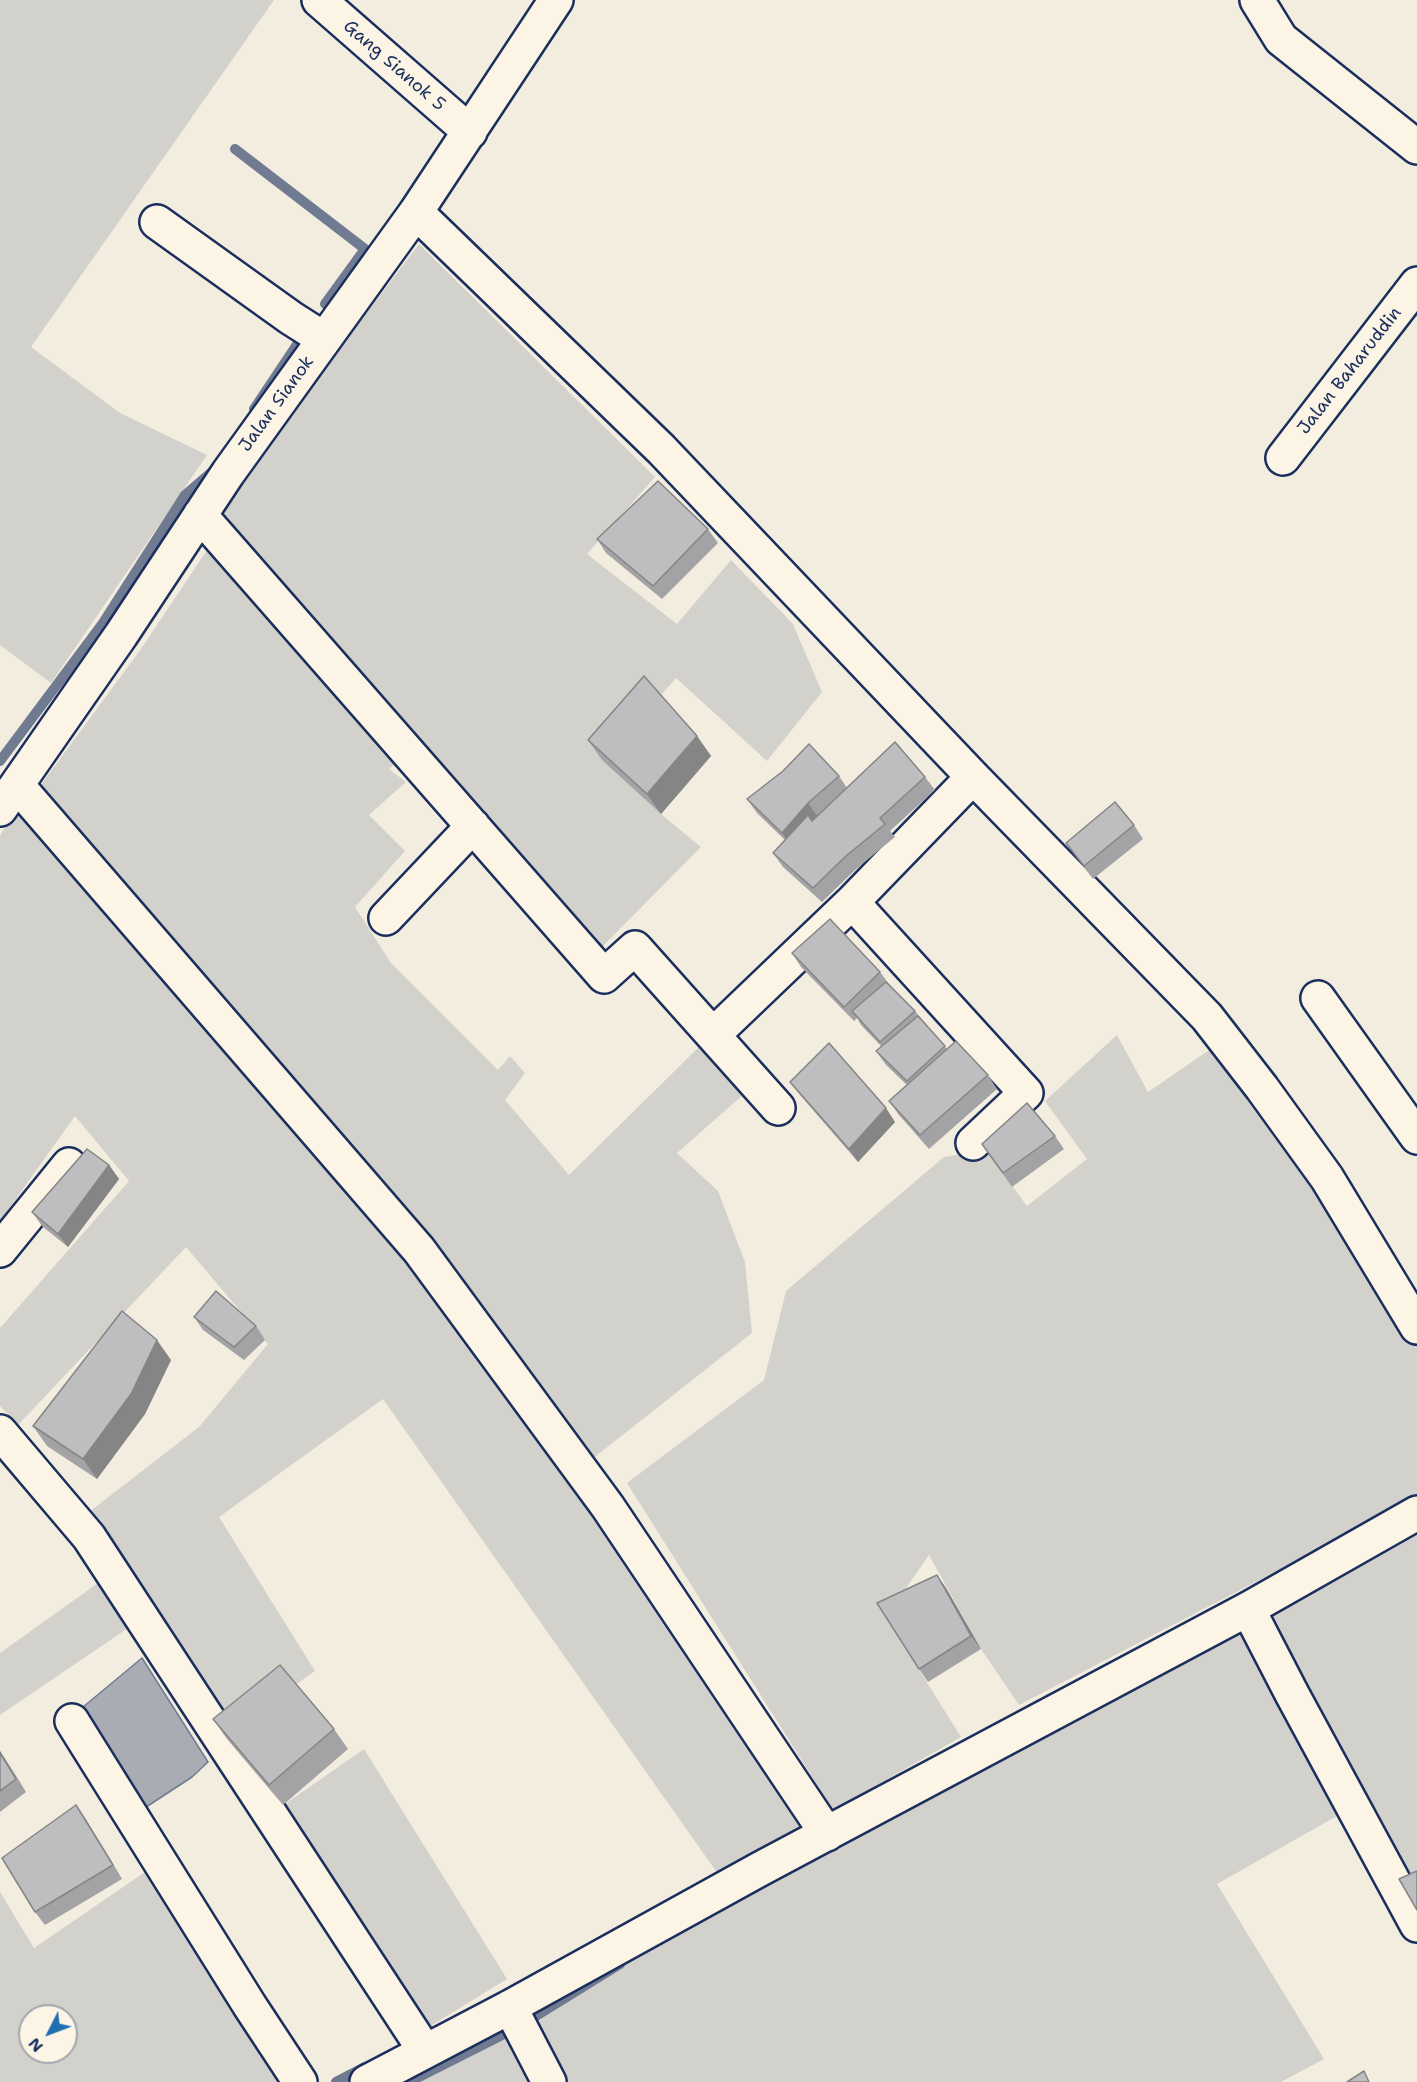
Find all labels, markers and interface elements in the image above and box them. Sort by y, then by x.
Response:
street label: Gang Sianok 5 [339,16,449,116]
street label: Jalan Baharuddin [1294,303,1406,439]
street label: Jalan Sianok [235,352,319,456]
north arrow [18,2004,78,2064]
text: N [24,2033,48,2057]

